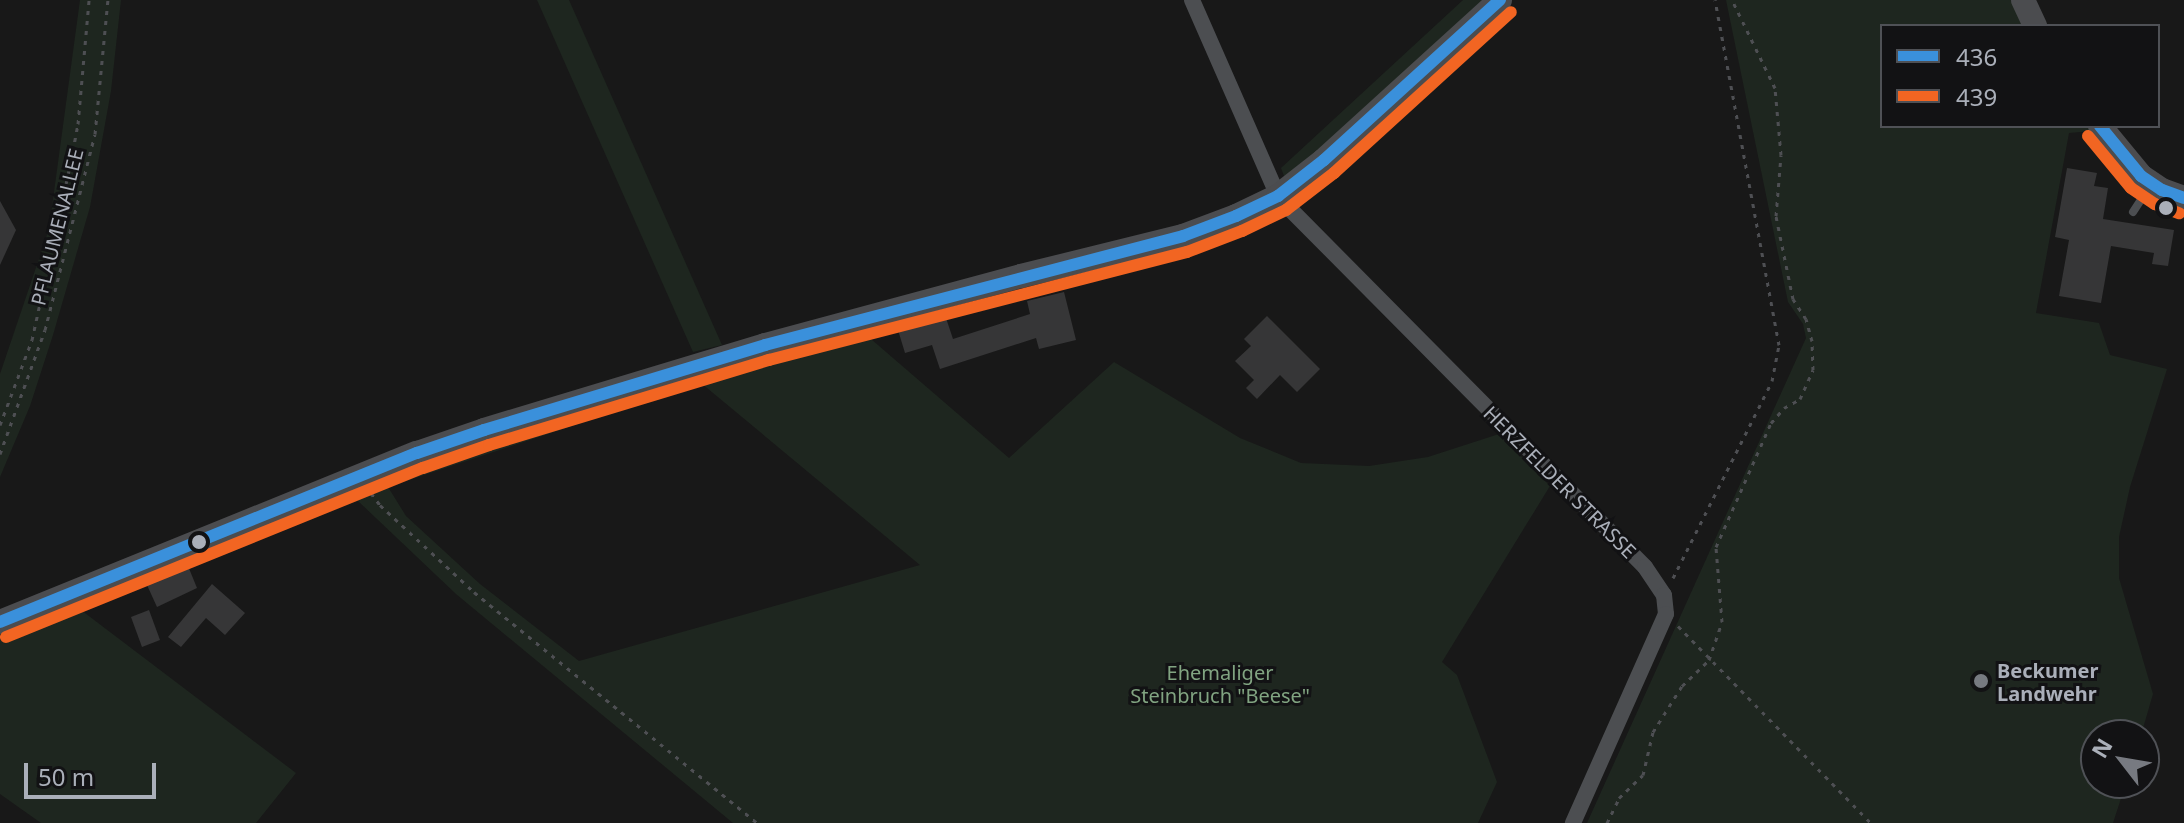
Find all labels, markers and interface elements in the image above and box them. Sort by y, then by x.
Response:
legend [1880,24,2160,128]
text: 436 [1956,40,1997,73]
text: 439 [1956,80,1997,113]
street label: PFLAUMENALLEE [26,146,88,308]
unlabelled marker [2158,200,2174,216]
street label: HERZFELDER STRASSE [1479,401,1641,563]
unlabelled marker [191,534,207,550]
place label: Beckumer Landwehr [1997,658,2098,705]
park label: Ehemaliger Steinbruch "Beese" [1130,660,1310,707]
marker: Beckumer Landwehr [1972,672,1990,690]
north arrow [2080,719,2160,799]
text: N [2084,732,2119,763]
scale bar [28,747,160,797]
text: 50 m [38,760,94,793]

